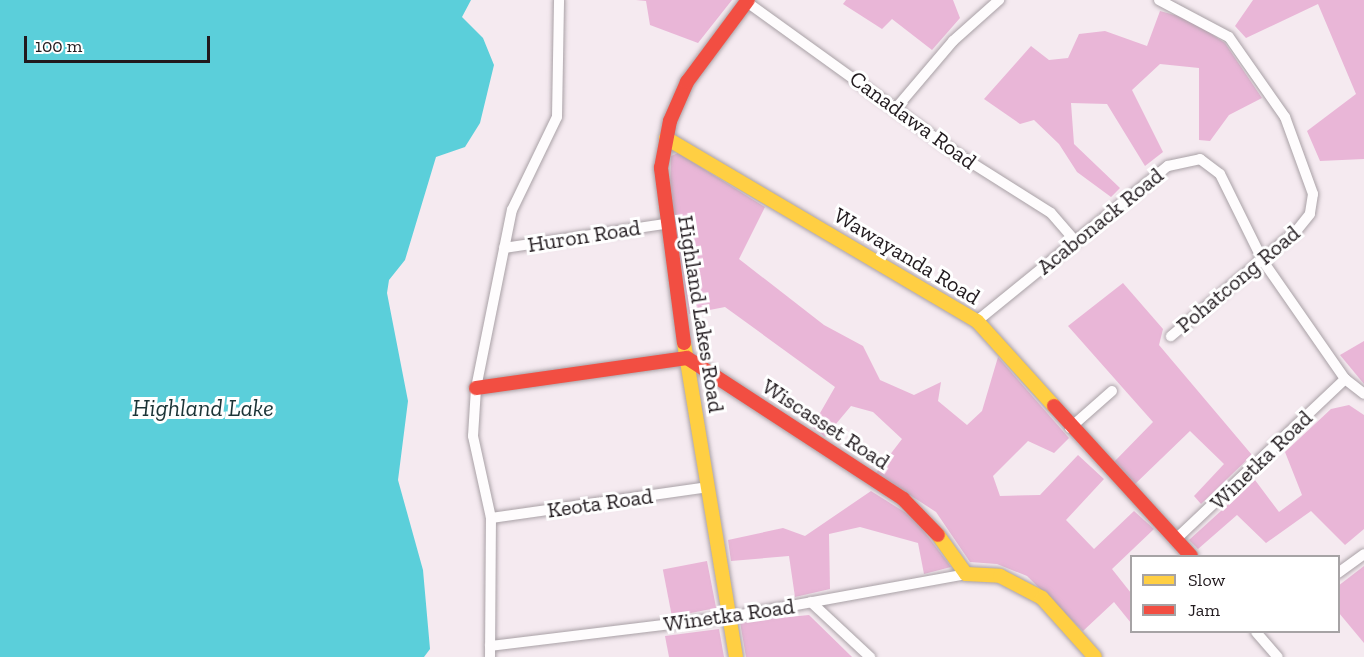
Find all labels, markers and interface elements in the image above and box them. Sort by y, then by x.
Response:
scale bar [27,24,213,62]
text: 100 m [35,35,82,57]
street label: Canadawa Road [845,65,981,175]
street label: Acabonack Road [1032,162,1168,280]
street label: Wawayanda Road [829,202,985,310]
street label: Huron Road [526,214,642,258]
street label: Highland Lakes Road [672,214,730,414]
street label: Pohatcong Road [1171,220,1305,338]
street label: Wiscasset Road [757,373,895,475]
water label: Highland Lake [132,394,274,422]
street label: Winetka Road [1204,405,1318,515]
street label: Keota Road [545,483,655,523]
legend [1130,555,1340,633]
text: Slow [1188,569,1225,591]
street label: Winetka Road [662,593,796,637]
text: Jam [1188,599,1220,621]

